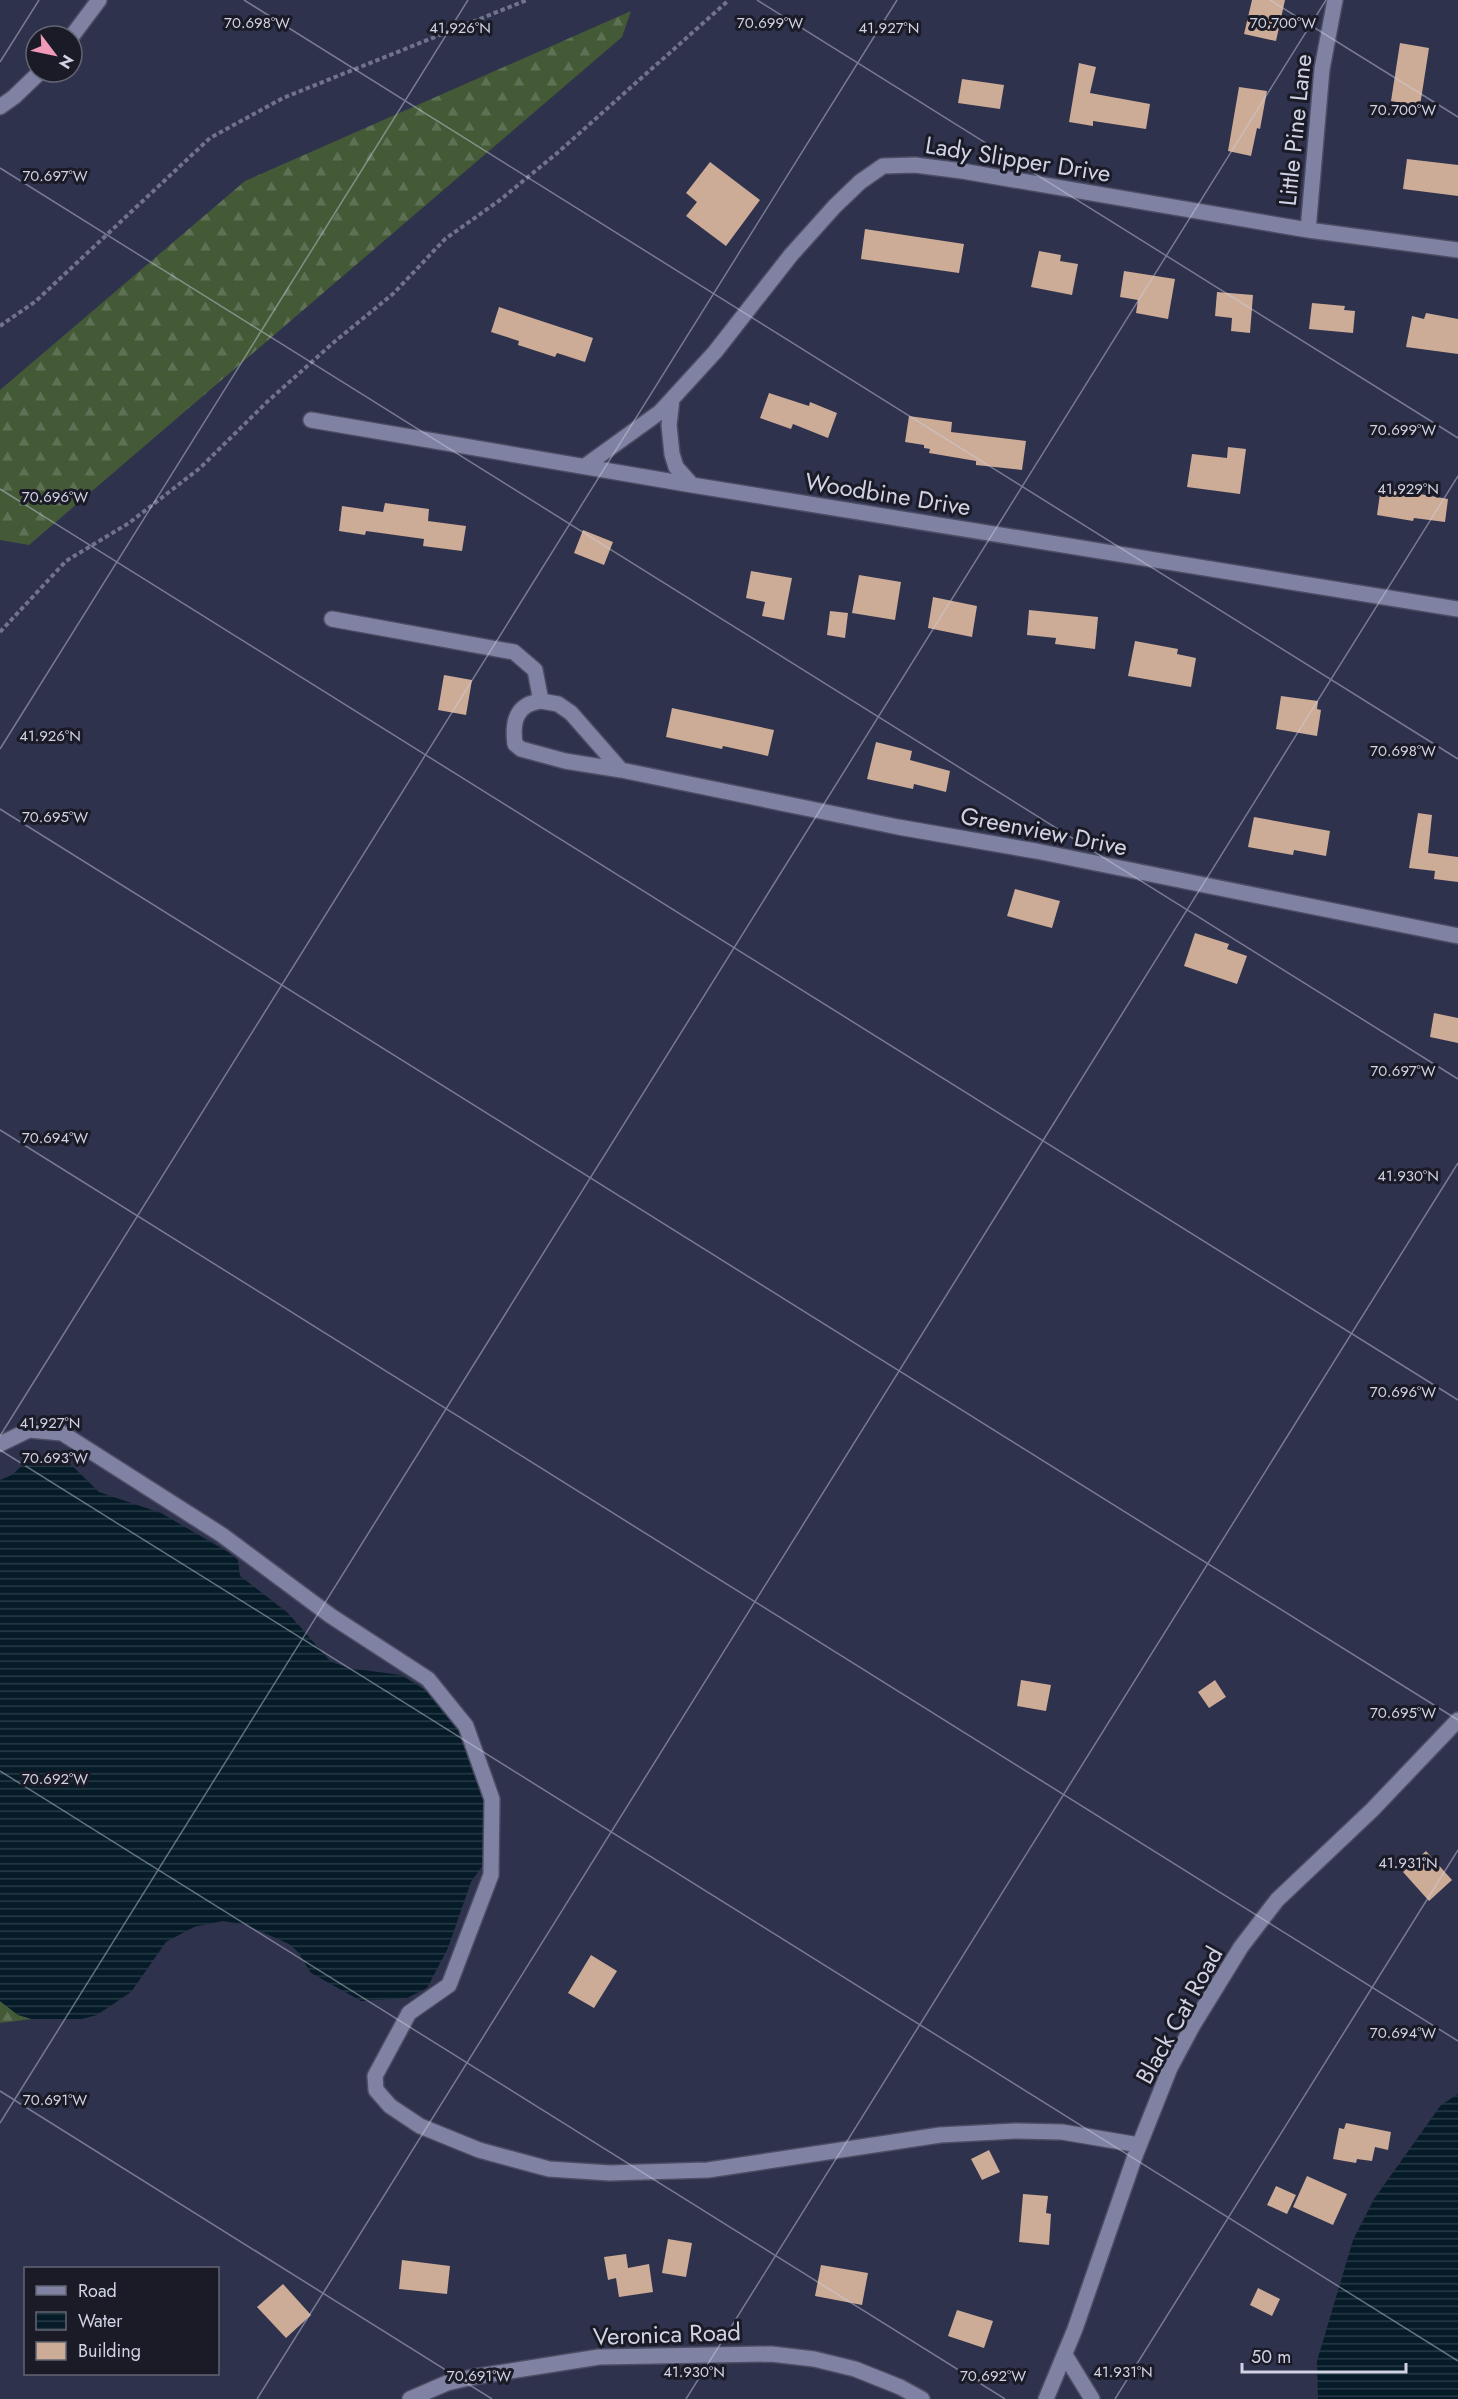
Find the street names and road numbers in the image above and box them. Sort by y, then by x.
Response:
street label: Little Pine Lane [1270,52,1320,208]
street label: Lady Slipper Drive [923,127,1113,191]
street label: Woodbine Drive [803,464,973,524]
street label: Greenview Drive [958,798,1130,864]
street label: Black Cat Road [1127,1940,1231,2090]
street label: Veronica Road [592,2314,742,2354]

